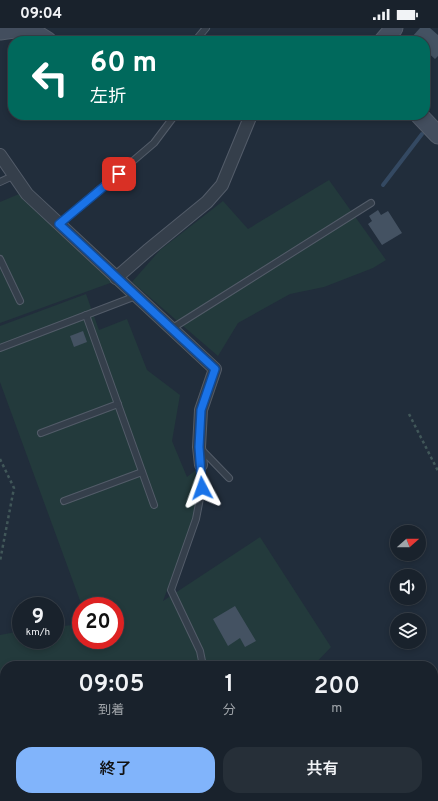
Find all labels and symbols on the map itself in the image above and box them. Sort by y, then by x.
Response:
pin [102,157,136,191]
position arrow [181,467,223,509]
north arrow [390,525,426,561]
speed limit sign: 20 [72,597,124,649]

